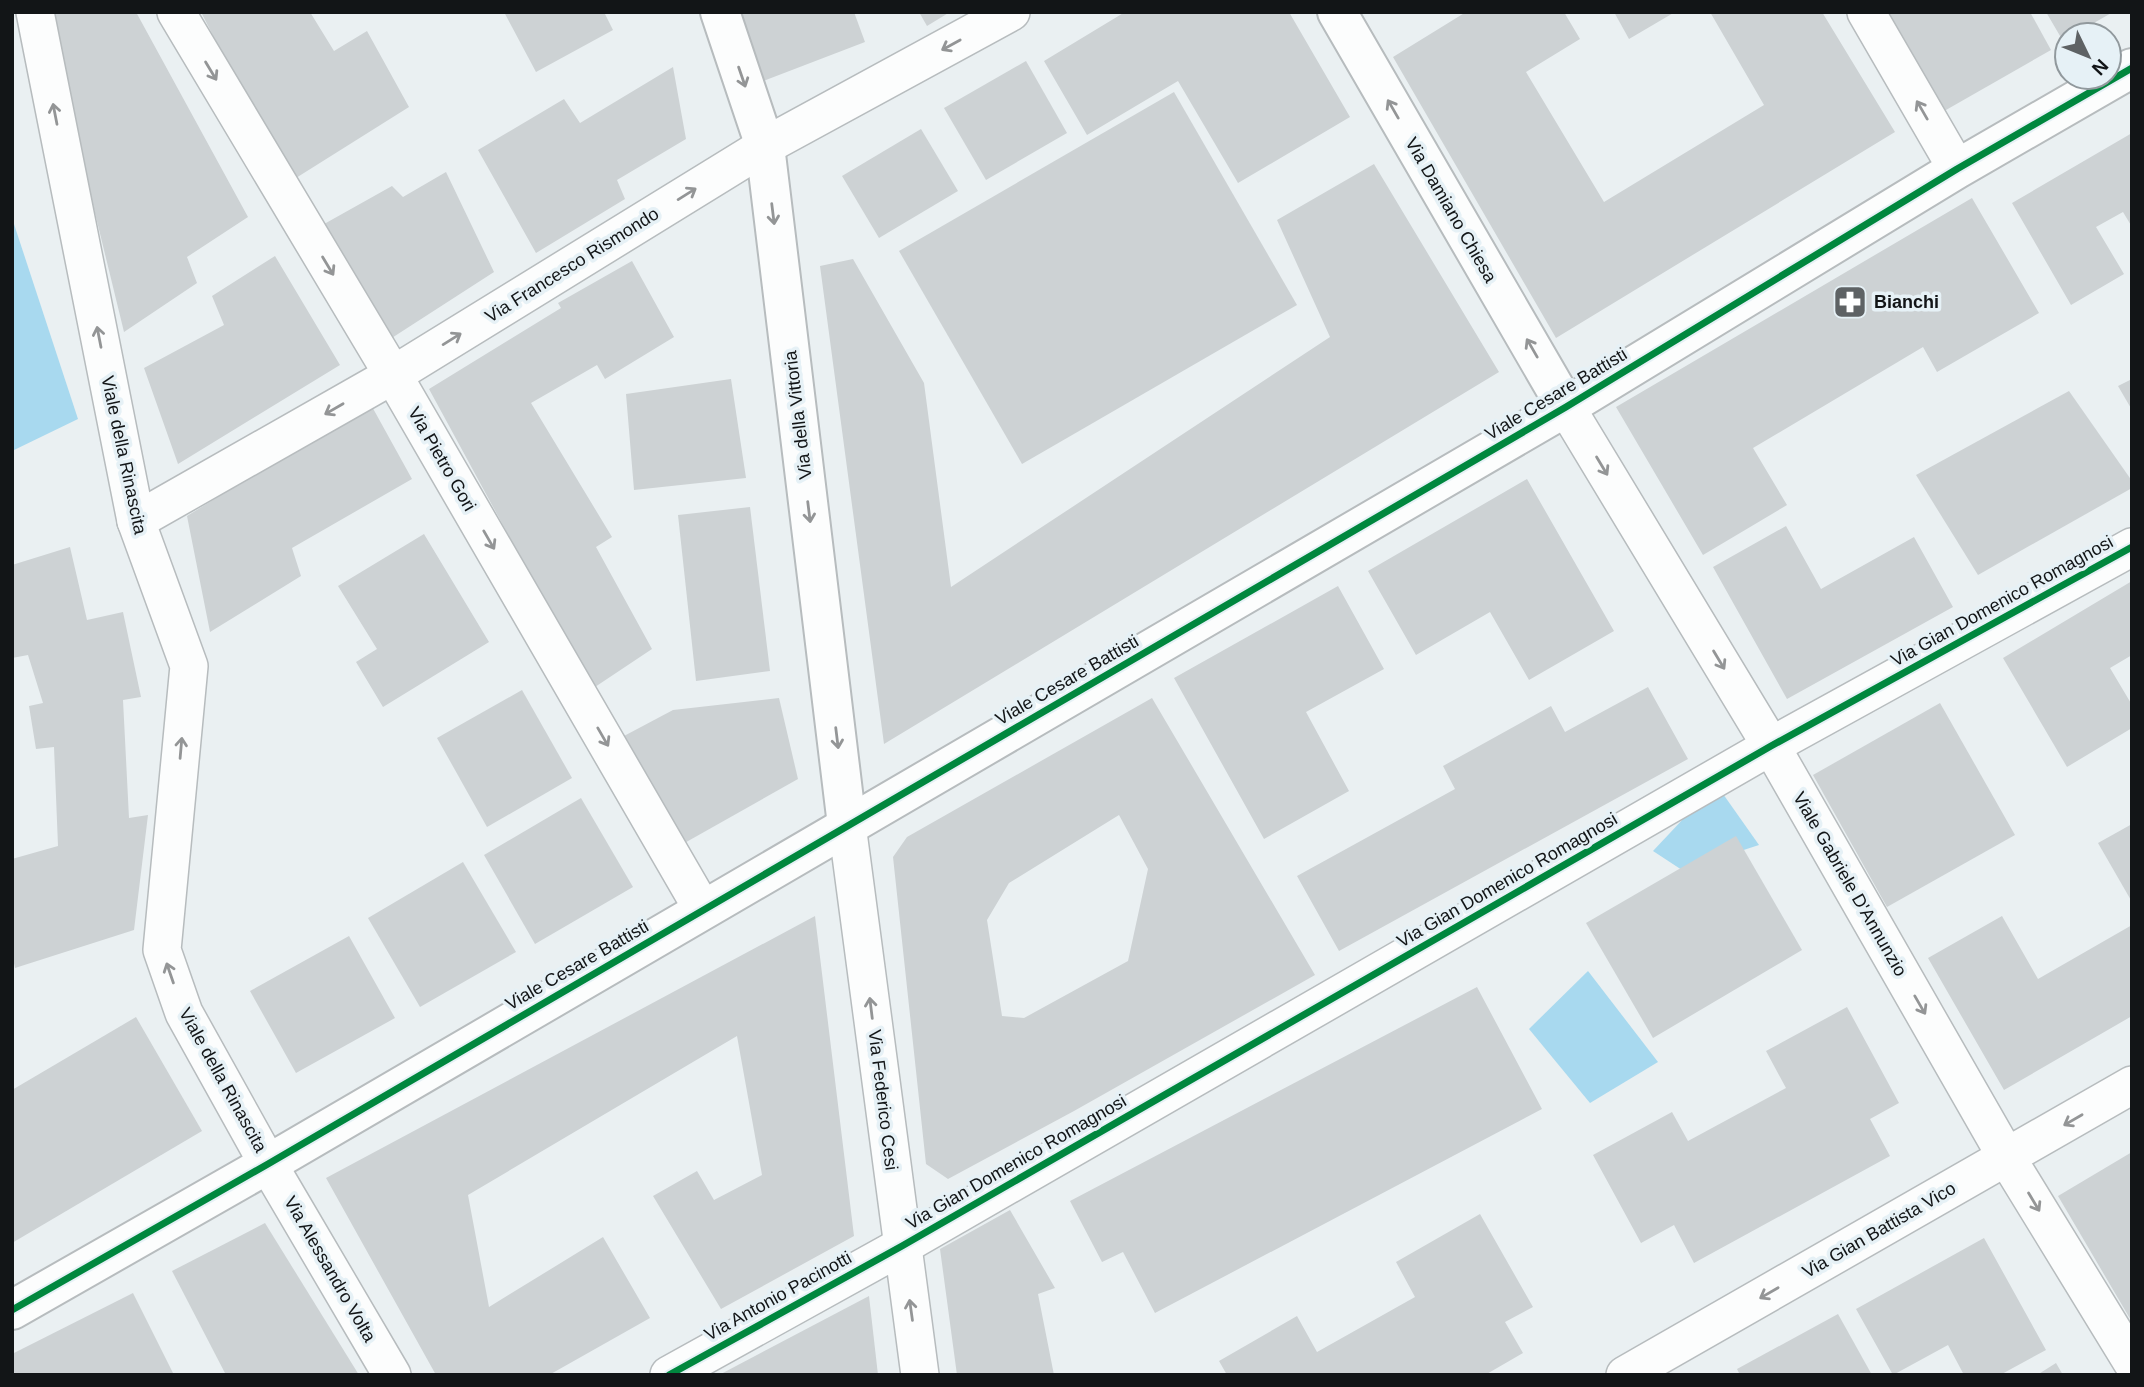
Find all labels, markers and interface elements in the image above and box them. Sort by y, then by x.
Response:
north arrow [2053,21,2123,91]
one-way arrow [942,38,962,52]
text: N [2088,55,2112,79]
one-way arrow [204,60,218,80]
one-way arrow [737,65,749,87]
one-way arrow [1386,100,1400,120]
one-way arrow [1915,101,1929,121]
one-way arrow [48,103,61,126]
street label: Via Damiano Chiesa [1401,134,1501,287]
one-way arrow [676,187,696,201]
one-way arrow [767,202,780,224]
street label: Via Francesco Rismondo [482,203,662,327]
one-way arrow [321,255,335,275]
pharmacy icon: Bianchi [1831,283,1869,321]
place label: Bianchi [1874,292,1939,312]
one-way arrow [92,326,106,349]
one-way arrow [441,332,461,346]
one-way arrow [1525,339,1539,359]
street label: Viale Cesare Battisti [1482,344,1630,444]
street label: Via della Vittoria [780,349,816,480]
street label: Viale della Rinascita [97,374,151,537]
one-way arrow [324,403,345,416]
street label: Via Pietro Gori [404,403,480,515]
one-way arrow [1595,455,1609,475]
one-way arrow [803,501,816,523]
one-way arrow [482,530,496,550]
street label: Via Gian Domenico Romagnosi [1887,531,2117,671]
street label: Viale Cesare Battisti [992,631,1142,729]
one-way arrow [1712,650,1726,670]
one-way arrow [830,726,843,749]
one-way arrow [596,727,610,747]
one-way arrow [175,737,188,759]
street label: Viale Gabriele D'Annunzio [1789,788,1911,980]
street label: Via Gian Domenico Romagnosi [1393,809,1621,951]
street label: Viale Cesare Battisti [502,916,652,1014]
one-way arrow [163,962,175,984]
one-way arrow [1913,995,1927,1015]
one-way arrow [865,997,878,1020]
street label: Viale della Rinascita [175,1004,271,1156]
street label: Via Federico Cesi [864,1028,902,1172]
street label: Via Gian Domenico Romagnosi [902,1091,1130,1233]
one-way arrow [2063,1113,2083,1127]
street label: Via Gian Battista Vico [1799,1178,1959,1282]
one-way arrow [2027,1192,2042,1211]
street label: Via Alessandro Volta [280,1193,380,1346]
street label: Via Antonio Pacinotti [701,1247,855,1345]
one-way arrow [1759,1286,1779,1300]
one-way arrow [904,1299,917,1322]

